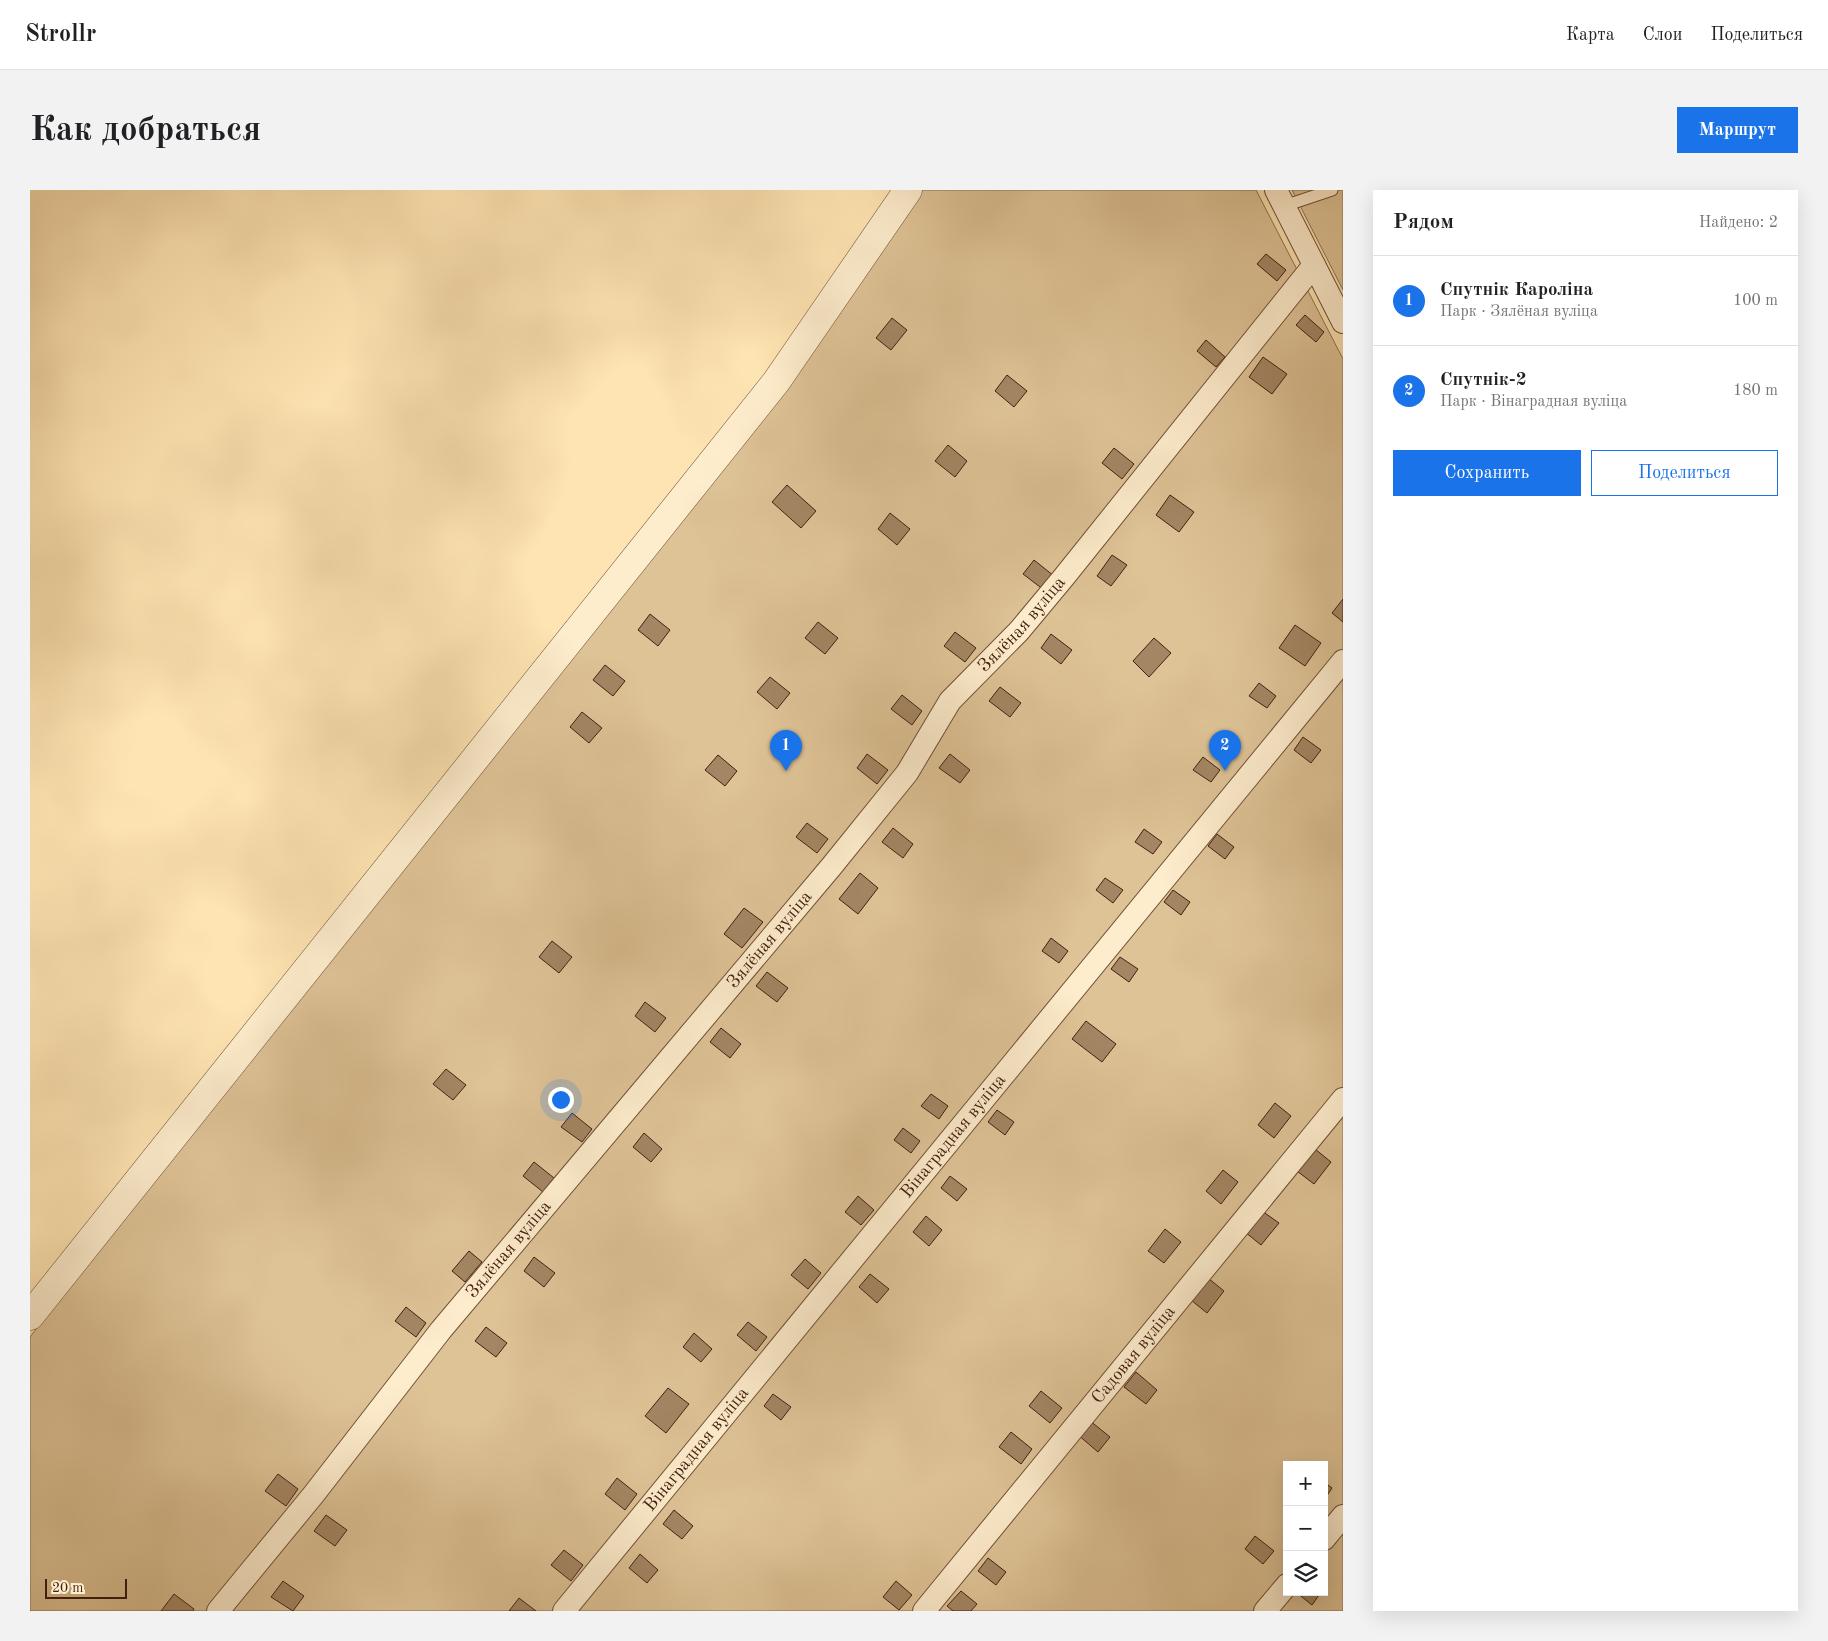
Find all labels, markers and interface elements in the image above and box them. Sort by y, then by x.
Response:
text: Strollr [25,23,96,47]
text: Карта [1566,26,1615,44]
text: Слои [1643,26,1682,44]
text: Поделиться [1710,26,1803,44]
button: Маршрут [1677,107,1798,153]
text: Как добраться [30,113,261,148]
text: Рядом [1393,212,1454,233]
text: Найдено: 2 [1699,215,1778,231]
text: Спутнік Кароліна [1440,281,1593,300]
text: 1 [1404,293,1414,309]
text: 100 m [1733,293,1778,309]
text: Парк · Зялёная вуліца [1440,304,1598,320]
text: Спутнік-2 [1440,371,1527,390]
text: 2 [1404,383,1414,399]
text: 180 m [1733,383,1778,399]
text: Парк · Вінаградная вуліца [1440,394,1627,410]
button: Сохранить [1393,450,1581,496]
button: Поделиться [1591,450,1778,496]
street label: Зялёная вуліца [975,573,1069,676]
pin: 1 [770,730,802,771]
pin: 2 [1209,730,1241,771]
street label: Зялёная вуліца [724,888,816,992]
street label: Вінаградная вуліца [898,1071,1009,1202]
your location [548,1087,574,1113]
street label: Зялёная вуліца [463,1197,555,1302]
street label: Садовая вуліца [1088,1302,1179,1407]
street label: Вінаградная вуліца [641,1384,752,1515]
map controls [1283,1461,1328,1596]
button: + [1283,1461,1328,1506]
button: − [1283,1506,1328,1551]
button: layers [1283,1551,1328,1596]
scale bar [45,1576,128,1599]
text: 20 m [52,1581,83,1595]

